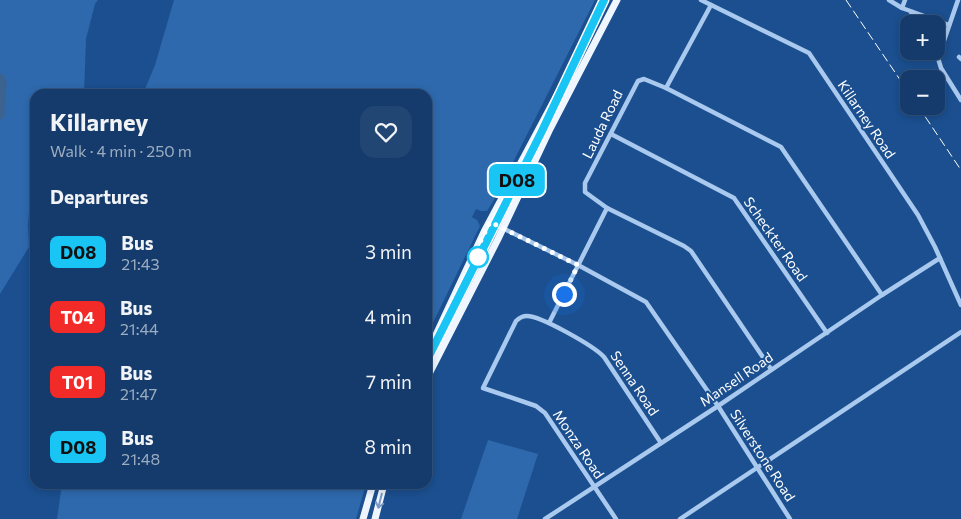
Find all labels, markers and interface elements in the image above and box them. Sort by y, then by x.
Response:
map controls [900,15,945,115]
button: + [900,15,945,60]
button: − [900,70,945,115]
street label: Killarney Road [835,77,899,161]
street label: Lauda Road [578,87,626,161]
button: heart [360,106,412,158]
text: Killarney [50,107,148,136]
text: Walk · 4 min · 250 m [50,141,192,160]
line badge: D08 [488,164,546,196]
text: D08 [499,169,535,191]
text: Departures [50,185,148,208]
street label: Scheckter Road [741,194,811,284]
text: Bus [121,231,154,254]
text: 3 min [365,240,412,263]
text: D08 [60,241,96,263]
unlabelled marker [467,246,489,268]
text: 21:43 [121,254,160,273]
your location [552,282,577,307]
text: Bus [120,296,152,319]
text: 4 min [365,305,412,328]
text: T04 [60,306,95,328]
text: 21:44 [120,319,159,338]
street label: Senna Road [607,347,663,419]
street label: Mansell Road [696,348,776,410]
text: Bus [120,361,152,384]
text: 7 min [366,370,412,393]
text: T01 [62,371,93,393]
text: 21:47 [120,384,157,403]
street label: Monza Road [550,406,608,482]
street label: Silverstone Road [727,406,799,504]
text: Bus [121,426,154,449]
text: 8 min [364,435,412,458]
text: D08 [60,436,96,458]
text: 21:48 [121,449,160,468]
one-way arrow [375,493,384,509]

